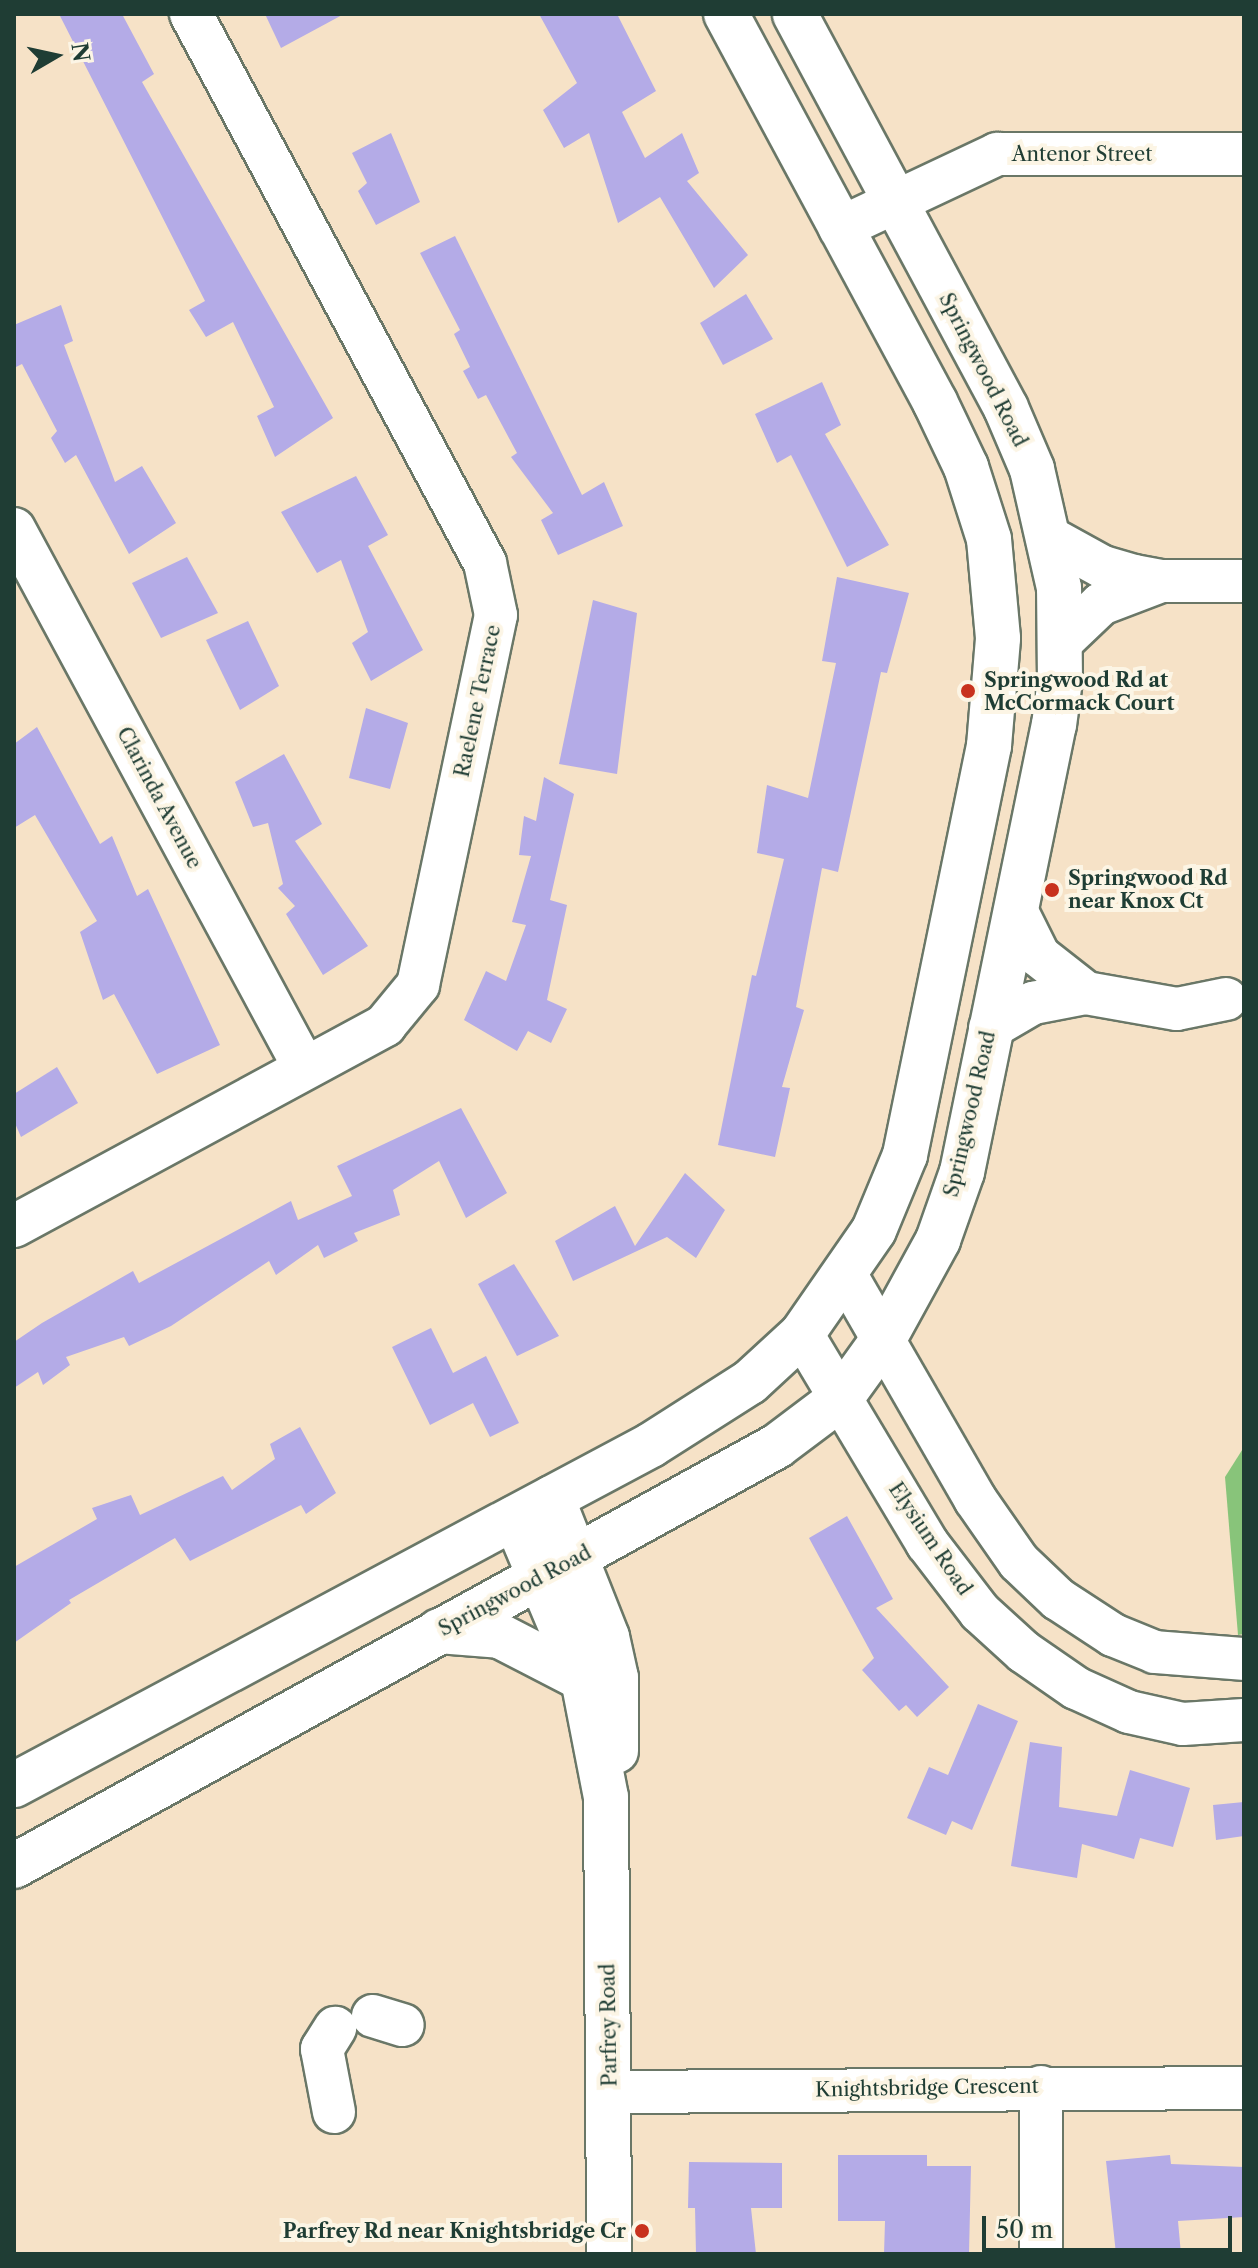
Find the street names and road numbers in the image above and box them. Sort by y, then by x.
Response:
street label: Antenor Street [1012,142,1152,166]
street label: Springwood Road [934,289,1032,451]
street label: Raelene Terrace [450,622,506,780]
street label: Clarinda Avenue [111,723,207,873]
street label: Springwood Road [939,1029,1001,1199]
street label: Elysium Road [883,1478,977,1600]
street label: Springwood Road [435,1541,595,1641]
street label: Parfrey Road [596,1963,622,2087]
street label: Knightsbridge Crescent [815,2074,1039,2102]

